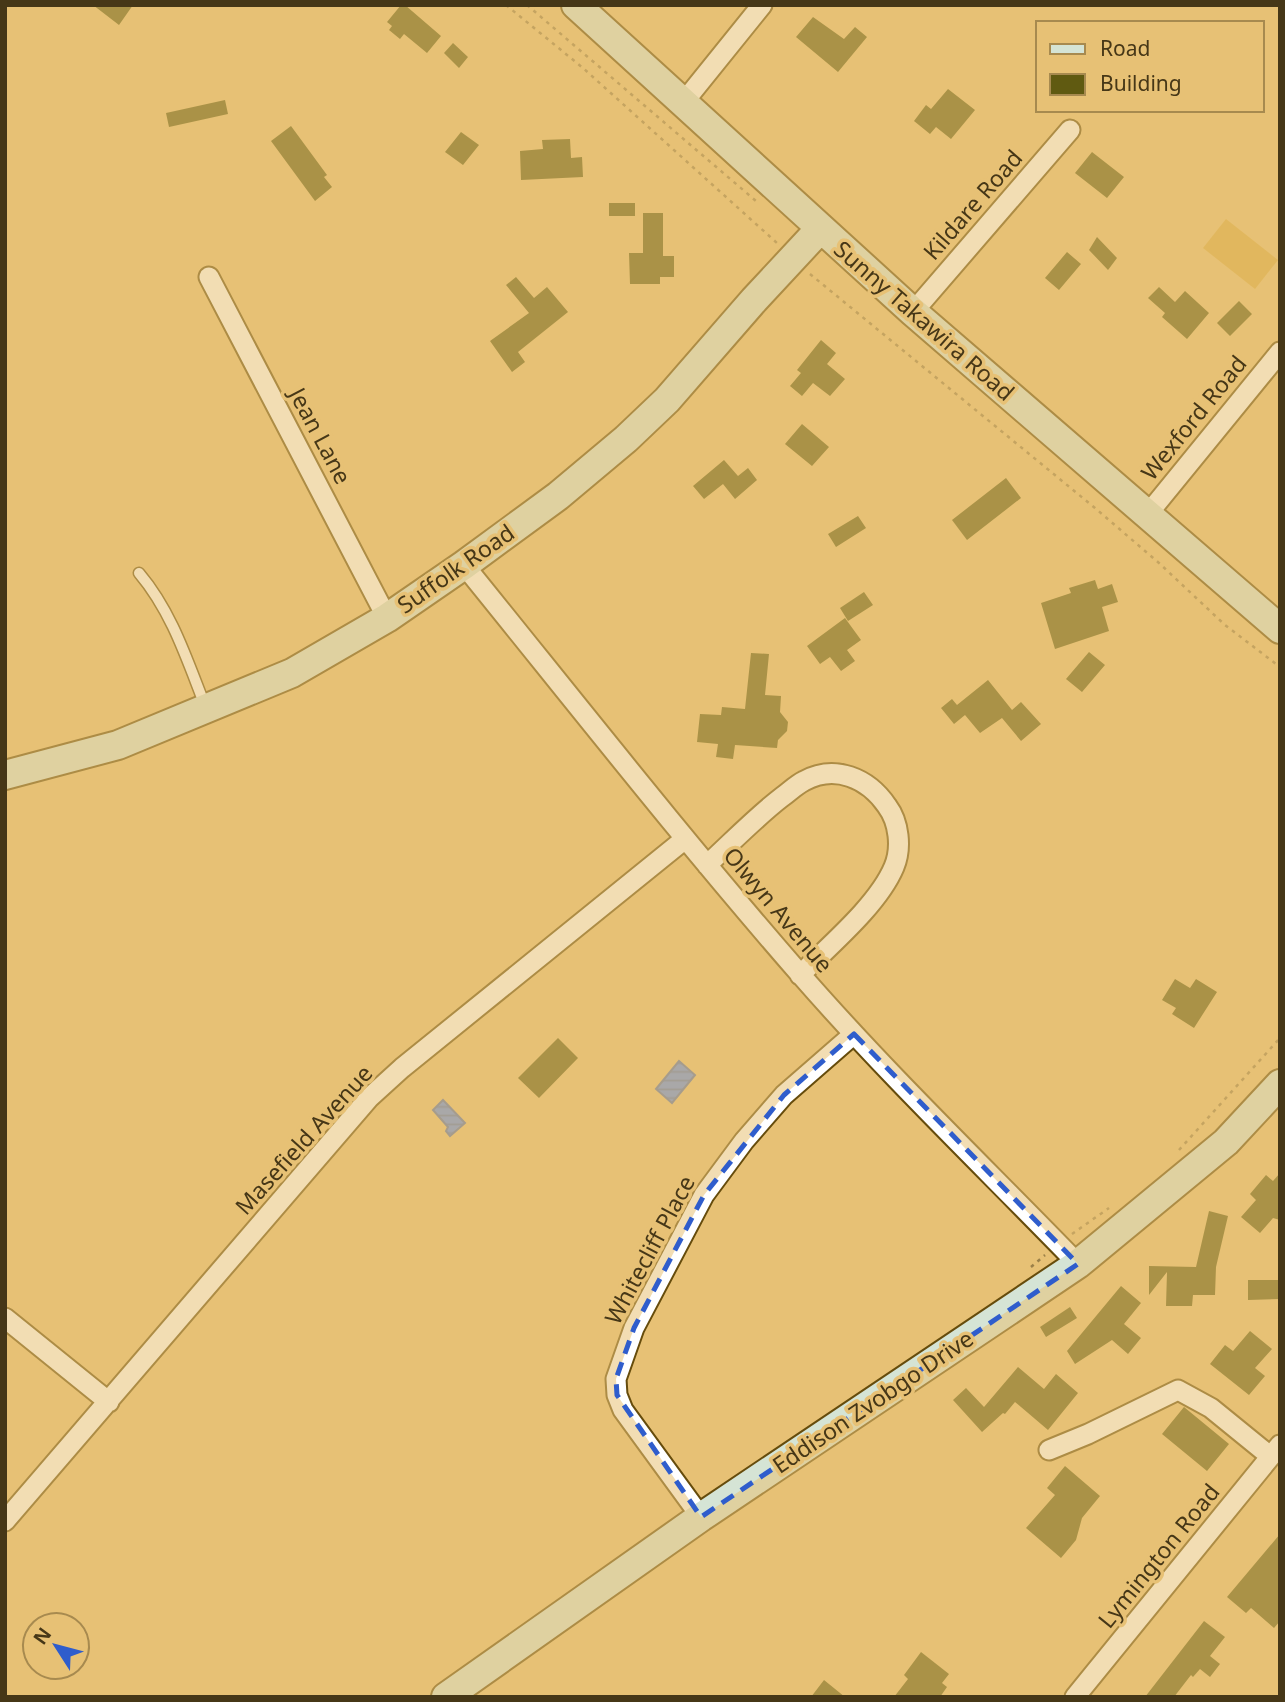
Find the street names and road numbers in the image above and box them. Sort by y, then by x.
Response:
street label: Kildare Road [915,142,1029,266]
street label: Sunny Takawira Road [828,233,1022,408]
street label: Wexford Road [1133,348,1253,486]
street label: Jean Lane [281,380,360,489]
street label: Suffolk Road [391,516,520,620]
street label: Olwyn Avenue [717,840,841,979]
street label: Masefield Avenue [227,1058,379,1221]
street label: Whitecliff Place [596,1169,702,1330]
street label: Eddison Zvobgo Drive [766,1322,979,1480]
street label: Lymington Road [1090,1476,1226,1634]

